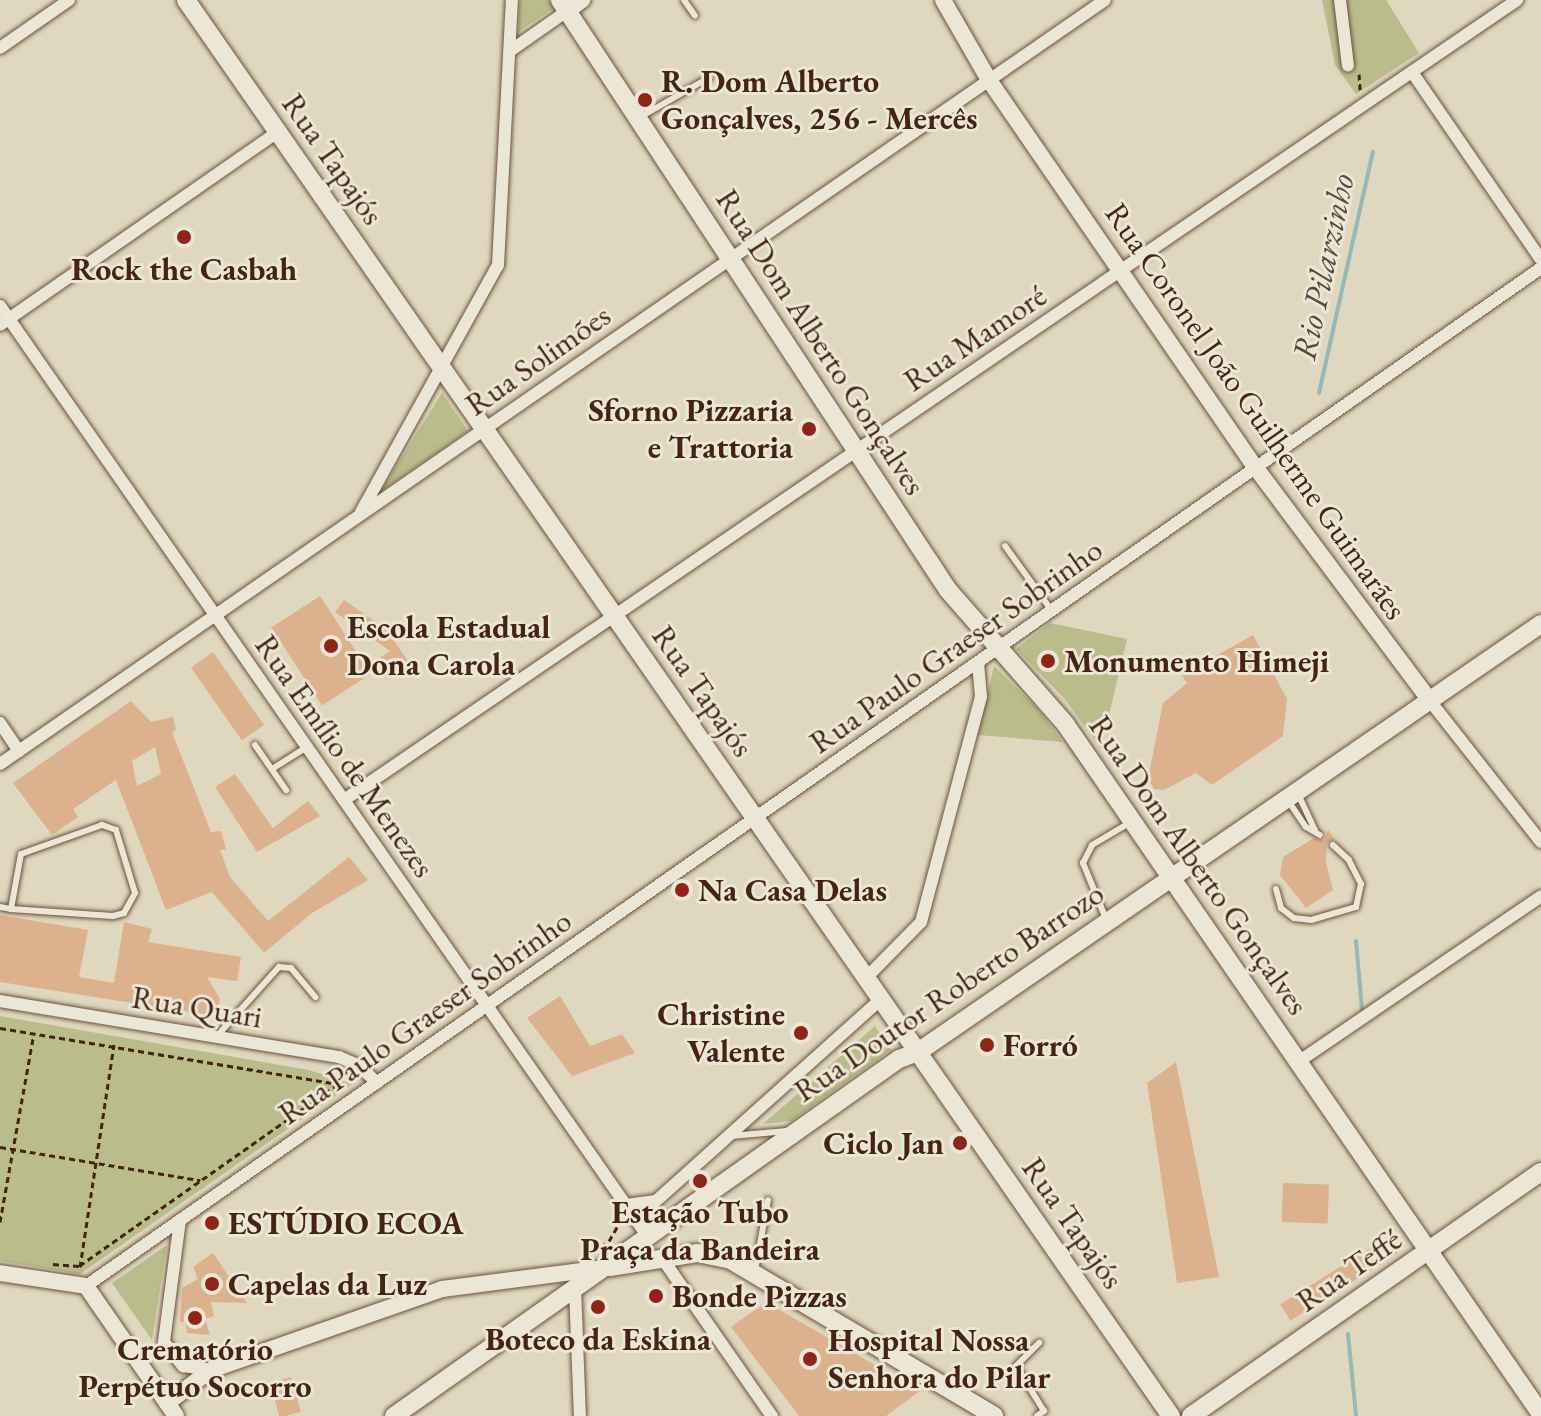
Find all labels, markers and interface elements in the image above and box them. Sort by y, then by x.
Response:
place label: R. Dom Alberto Gonçalves, 256 - Mercês [661,63,978,138]
street label: Rua Tapajós [274,86,392,232]
marker: R. Dom Alberto Gonçalves, 256 - Mercês [636,91,654,109]
water label: Rio Pilarzinho [1283,170,1363,364]
street label: Rua Dom Alberto Gonçalves [708,182,934,502]
street label: Rua Coronel João Guilherme Guimarães [1097,195,1415,627]
marker: Rock the Casbah [175,228,193,246]
place label: Rock the Casbah [71,250,297,288]
street label: Rua Mamoré [896,276,1054,400]
street label: Rua Solimões [458,296,618,424]
place label: Sforno Pizzaria e Trattoria [588,392,793,467]
marker: Sforno Pizzaria e Trattoria [800,420,818,438]
street label: Rua Paulo Graeser Sobrinho [802,530,1110,762]
place label: Escola Estadual Dona Carola [347,609,550,684]
street label: Rua Tapajós [644,618,762,764]
street label: Rua Emílio de Menezes [247,627,443,885]
marker: Escola Estadual Dona Carola [322,637,340,655]
place label: Monumento Himeji [1064,642,1329,680]
marker: Monumento Himeji [1039,652,1057,670]
street label: Rua Dom Alberto Gonçalves [1081,708,1317,1022]
place label: Na Casa Delas [698,871,887,909]
street label: Rua Doutor Roberto Barrozo [787,874,1111,1110]
marker: Na Casa Delas [673,881,691,899]
street label: Rua Paulo Graeser Sobrinho [271,901,579,1133]
street label: Rua Quari [129,978,265,1036]
place label: Christine Valente [657,996,785,1071]
marker: Christine Valente [792,1024,810,1042]
place label: Forró [1003,1026,1078,1064]
marker: Forró [978,1036,996,1054]
place label: Ciclo Jan [823,1124,944,1162]
marker: Ciclo Jan [951,1134,969,1152]
street label: Rua Tapajós [1014,1150,1132,1296]
marker: Estação Tubo Praça da Bandeira [691,1172,709,1190]
place label: Estação Tubo Praça da Bandeira [580,1194,820,1269]
place label: ESTÚDIO ECOA [228,1204,463,1242]
marker: ESTÚDIO ECOA [203,1214,221,1232]
street label: Rua Teffé [1289,1220,1409,1320]
place label: Capelas da Luz [228,1265,427,1303]
marker: Capelas da Luz [203,1275,221,1293]
place label: Bonde Pizzas [672,1277,847,1315]
marker: Bonde Pizzas [647,1287,665,1305]
marker: Boteco da Eskina [589,1298,607,1316]
marker: Crematório Perpétuo Socorro [186,1309,204,1327]
place label: Boteco da Eskina [485,1320,711,1358]
place label: Hospital Nossa Senhora do Pilar [828,1322,1051,1397]
place label: Crematório Perpétuo Socorro [79,1331,311,1406]
marker: Hospital Nossa Senhora do Pilar [799,1348,821,1370]

